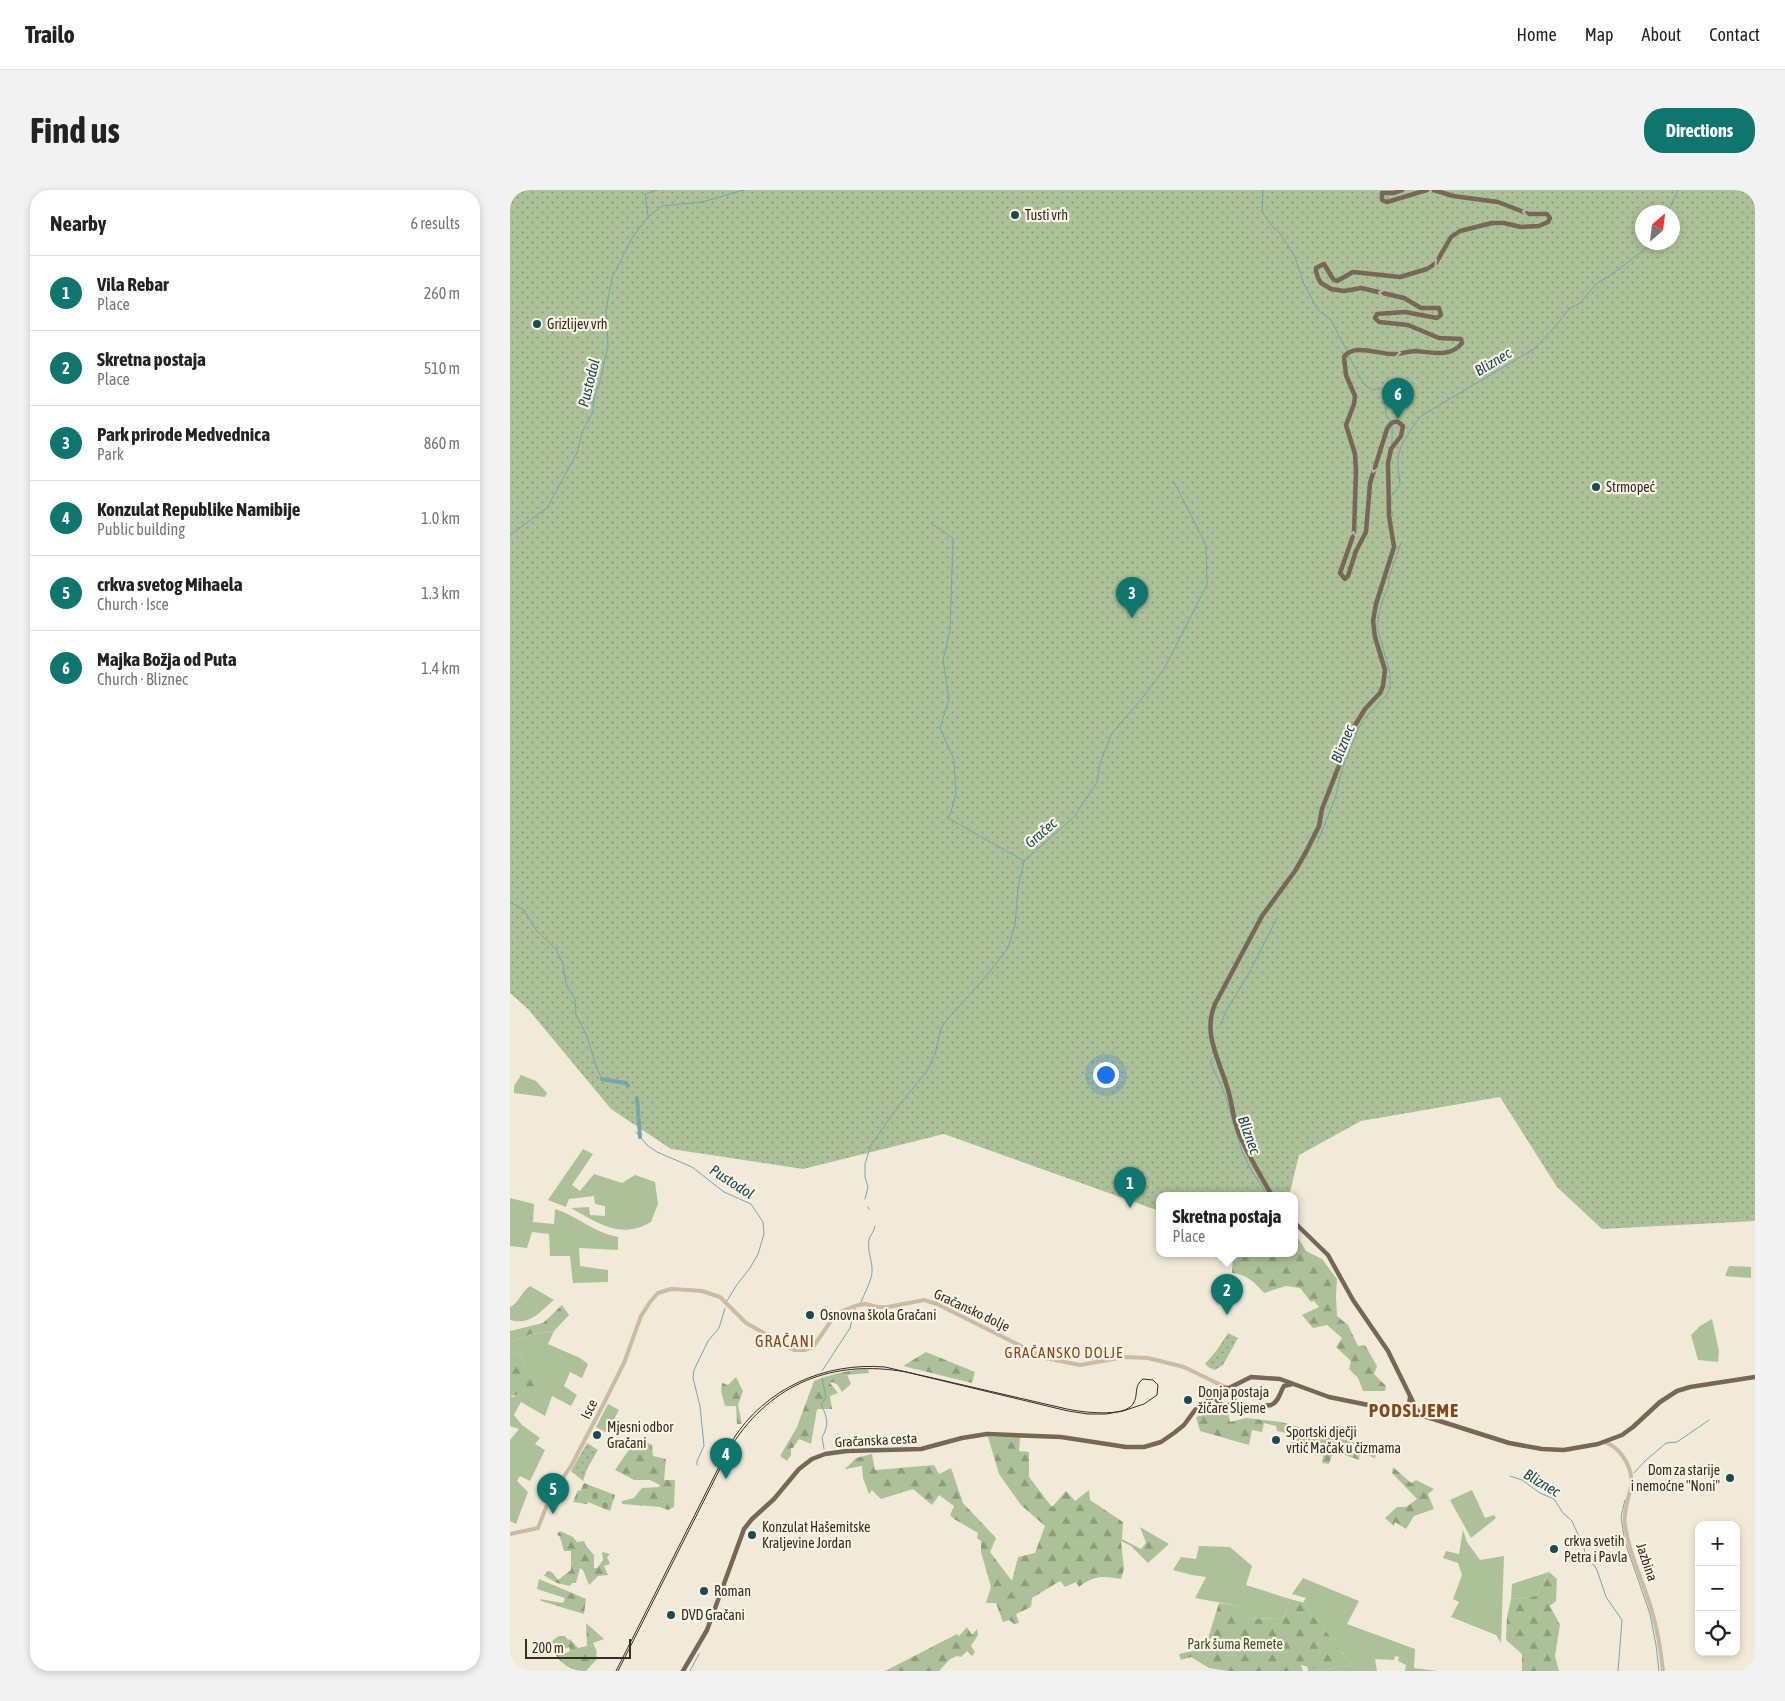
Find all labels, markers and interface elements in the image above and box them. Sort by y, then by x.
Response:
text: Trailo [25,21,75,48]
text: Home [1517,24,1557,45]
text: Map [1585,24,1614,45]
text: About [1642,24,1681,45]
text: Contact [1709,24,1760,45]
button: Directions [1644,108,1755,153]
text: Find us [30,110,120,150]
north arrow [1635,205,1680,250]
place label: Tusti vrh [1025,207,1068,223]
one-way arrow [1522,207,1531,218]
marker: Tusti vrh [1009,209,1021,221]
text: Nearby [50,211,106,235]
text: 6 results [410,214,460,232]
one-way arrow [1428,259,1437,268]
text: Vila Rebar [97,273,169,295]
text: 1 [62,284,70,302]
text: 260 m [424,284,460,302]
one-way arrow [1378,288,1387,299]
text: Place [97,295,130,313]
place label: Grizlijev vrh [547,316,608,332]
marker: Grizlijev vrh [531,318,543,330]
water label: Bliznec [1472,344,1514,379]
text: Skretna postaja [97,348,206,370]
one-way arrow [1393,348,1401,359]
water label: Pustodol [574,357,603,409]
text: 2 [62,359,70,377]
text: 510 m [424,359,460,377]
text: Place [97,370,130,388]
pin: 6 [1382,378,1414,419]
text: Park prirode Medvednica [97,423,270,445]
text: 3 [62,434,70,452]
text: 860 m [424,434,460,452]
text: Park [97,445,124,463]
one-way arrow [1370,464,1380,472]
place label: Strmopeć [1606,479,1656,495]
marker: Strmopeć [1590,481,1602,493]
text: Konzulat Republike Namibije [97,498,300,520]
text: 4 [62,509,70,527]
text: 1.0 km [421,509,460,527]
text: Public building [97,520,185,538]
one-way arrow [1347,531,1358,540]
text: crkva svetog Mihaela [97,573,243,595]
pin: 3 [1116,577,1148,618]
text: 5 [62,584,70,602]
text: 1.3 km [421,584,460,602]
text: Church · Isce [97,595,169,613]
text: Majka Božja od Puta [97,648,236,670]
text: 6 [62,659,70,677]
text: 1.4 km [421,659,460,677]
text: Church · Bliznec [97,670,188,688]
water label: Bliznec [1327,722,1358,765]
water label: Gračec [1021,814,1060,851]
your location [1093,1062,1119,1088]
water label: Bliznec [1235,1113,1264,1157]
water label: Pustodol [707,1161,758,1202]
pin: 1 [1114,1167,1146,1208]
popup [1156,1192,1298,1257]
text: Skretna postaja [1173,1205,1281,1227]
text: Place [1173,1227,1205,1245]
pin: 2 [1211,1274,1243,1315]
street label: Gračansko dolje [931,1285,1013,1335]
place label: Osnovna škola Gračani [820,1307,936,1323]
marker: Osnovna škola Gračani [804,1309,816,1321]
district label: GRAČANI [755,1332,815,1350]
district label: GRAČANSKO DOLJE [1005,1344,1123,1361]
place label: Donja postaja žičare Sljeme [1198,1384,1269,1416]
marker: Donja postaja žičare Sljeme [1182,1394,1194,1406]
street label: Isce [577,1396,601,1422]
district label: PODSLJEME [1369,1399,1459,1421]
place label: Mjesni odbor Gračani [607,1419,674,1451]
place label: Sportski dječji vrtić Mačak u čizmama [1286,1424,1401,1456]
marker: Mjesni odbor Gračani [591,1429,603,1441]
street label: Gračanska cesta [834,1430,918,1450]
marker: Sportski dječji vrtić Mačak u čizmama [1270,1434,1282,1446]
pin: 4 [710,1438,742,1479]
place label: Dom za starije i nemoćne "Noni" [1631,1462,1720,1494]
water label: Bliznec [1521,1465,1564,1500]
marker: Dom za starije i nemoćne "Noni" [1724,1472,1736,1484]
pin: 5 [537,1473,569,1514]
place label: Konzulat Hašemitske Kraljevine Jordan [762,1519,870,1551]
map controls [1695,1521,1740,1656]
button: + [1695,1521,1740,1566]
marker: Konzulat Hašemitske Kraljevine Jordan [746,1529,758,1541]
place label: crkva svetih Petra i Pavla [1564,1533,1628,1565]
street label: Jazbina [1633,1541,1661,1583]
marker: crkva svetih Petra i Pavla [1548,1543,1560,1555]
button: − [1695,1566,1740,1611]
place label: Roman [714,1583,751,1599]
marker: Roman [698,1585,710,1597]
place label: DVD Gračani [681,1607,745,1623]
marker: DVD Gračani [665,1609,677,1621]
button: locate [1695,1611,1740,1656]
scale bar [525,1636,631,1659]
park label: Park šuma Remete [1187,1636,1283,1652]
text: 200 m [532,1640,564,1656]

